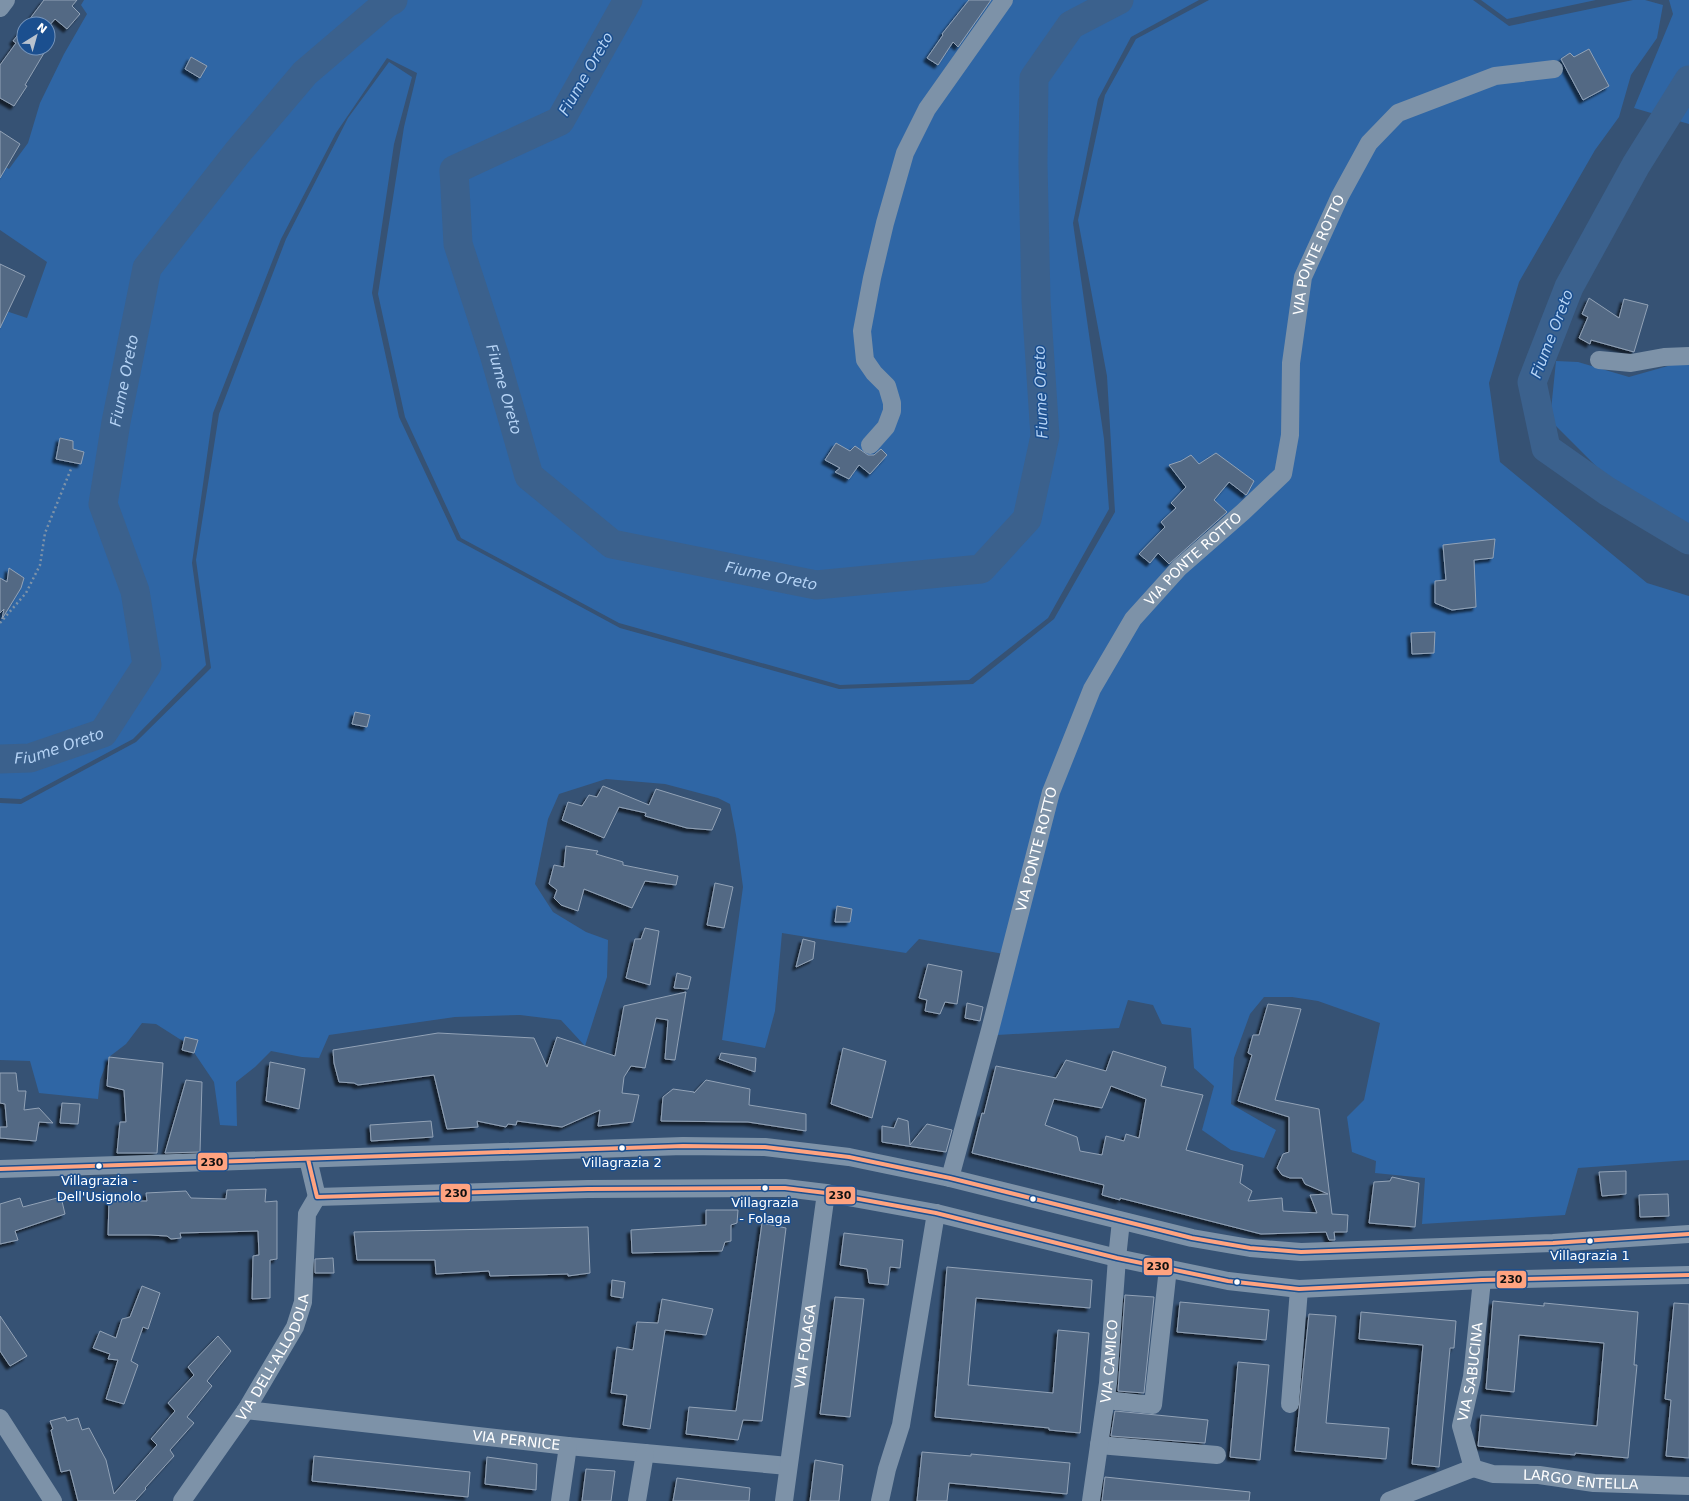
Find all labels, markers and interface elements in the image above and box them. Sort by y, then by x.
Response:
north arrow [16,16,56,56]
text: N [34,20,49,36]
water label: Fiume Oreto [555,29,617,119]
street label: VIA PONTE ROTTO [1290,192,1348,316]
water label: Fiume Oreto [1527,287,1577,381]
water label: Fiume Oreto [106,333,142,428]
water label: Fiume Oreto [482,342,526,436]
water label: Fiume Oreto [1030,345,1052,439]
street label: VIA PONTE ROTTO [1141,509,1245,609]
water label: Fiume Oreto [724,558,819,594]
water label: Fiume Oreto [14,724,106,768]
street label: VIA PONTE ROTTO [1013,785,1060,913]
marker: Villagrazia 2 [617,1143,627,1153]
line badge: 230 [197,1152,228,1171]
place label: Villagrazia 2 [582,1155,662,1170]
text: 230 [201,1156,224,1169]
marker: Villagrazia - Dell'Usignolo [94,1161,104,1171]
place label: Villagrazia - Dell'Usignolo [57,1173,141,1204]
line badge: 230 [440,1183,471,1203]
marker: Villagrazia - Folaga [760,1183,770,1193]
line badge: 230 [825,1186,856,1205]
text: 230 [445,1187,468,1200]
text: 230 [829,1189,852,1202]
unlabelled marker [1028,1194,1038,1204]
place label: Villagrazia - Folaga [731,1195,799,1226]
marker: Villagrazia 1 [1585,1236,1595,1246]
place label: Villagrazia 1 [1550,1248,1630,1263]
line badge: 230 [1143,1257,1173,1276]
text: 230 [1147,1260,1170,1273]
line badge: 230 [1496,1270,1527,1289]
text: 230 [1500,1273,1523,1286]
unlabelled marker [1232,1277,1242,1287]
street label: VIA DELL'ALLODOLA [233,1293,311,1424]
street label: VIA FOLAGA [791,1303,819,1389]
street label: VIA CAMICO [1097,1319,1121,1404]
street label: VIA SABUCINA [1454,1321,1486,1423]
street label: VIA PERNICE [472,1427,561,1453]
street label: LARGO ENTELLA [1523,1467,1639,1492]

